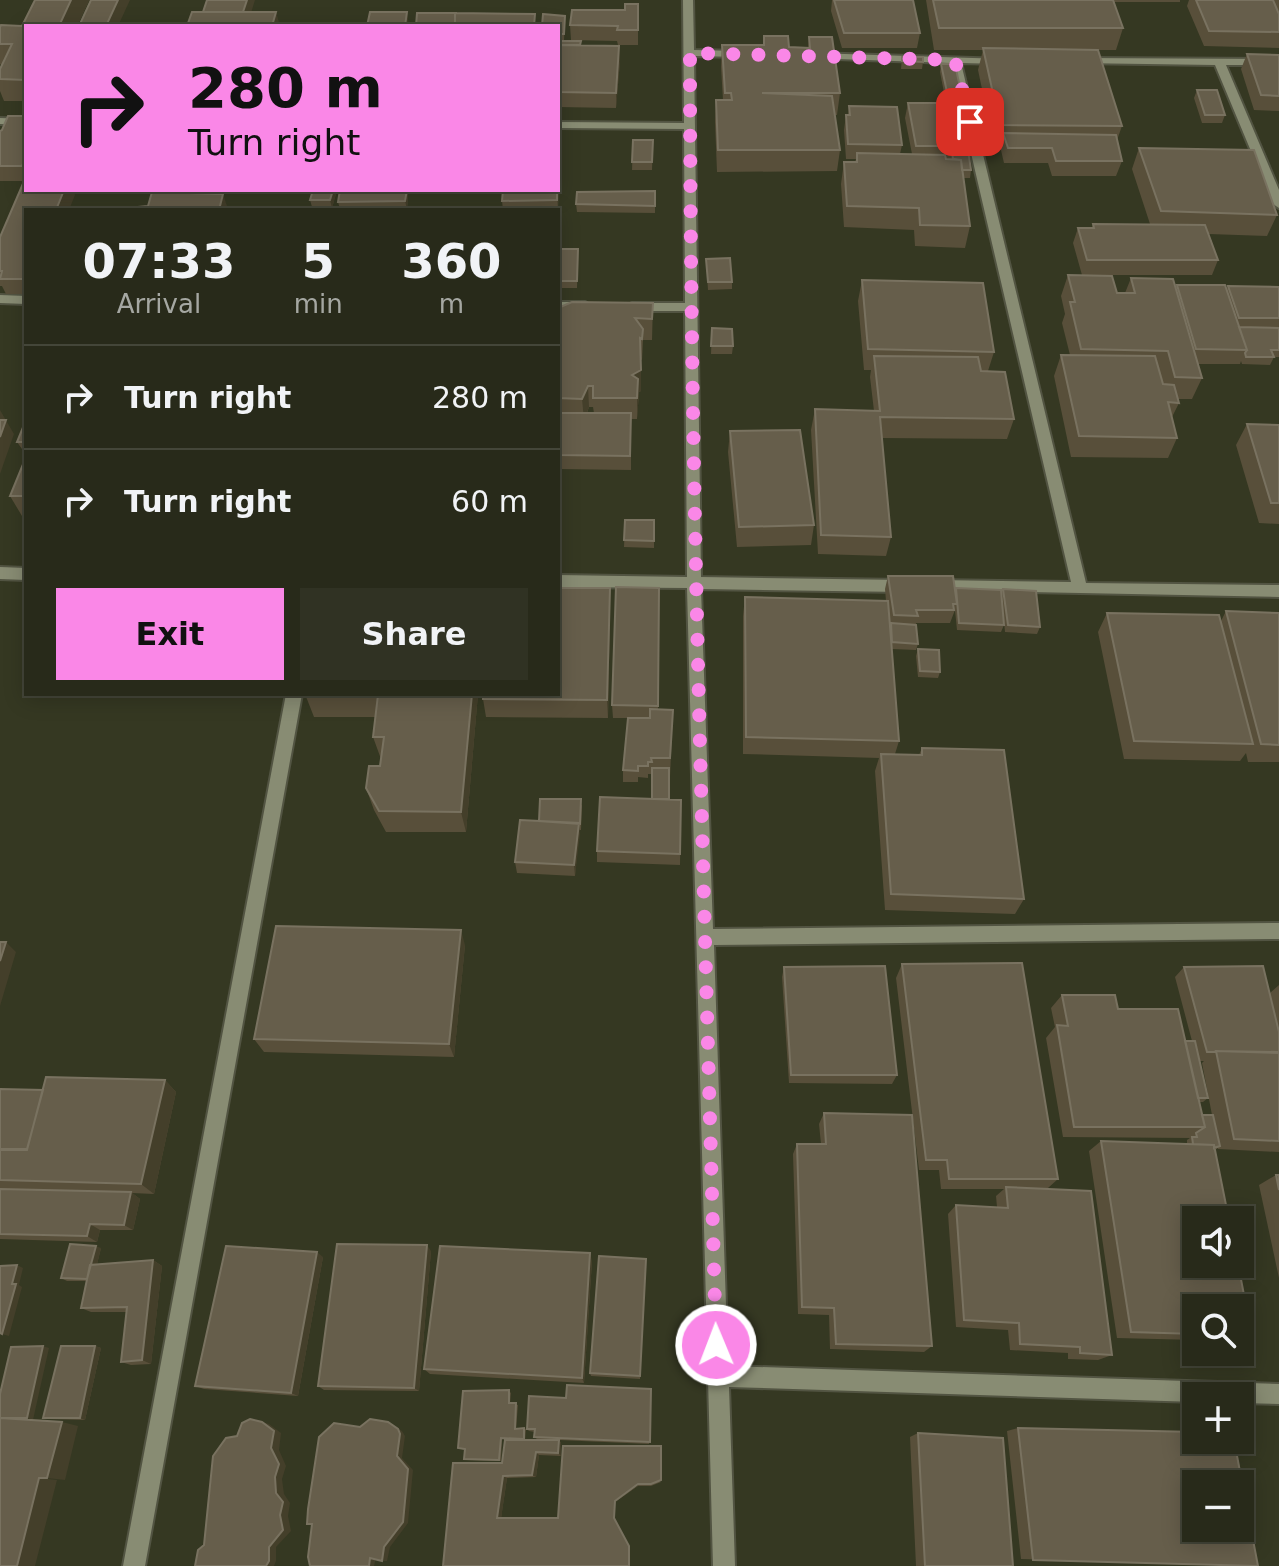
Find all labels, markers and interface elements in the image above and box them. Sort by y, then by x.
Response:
text: 280 m [188,55,383,120]
icon: right [56,56,160,160]
pin [936,88,1004,156]
icon: arrive [948,100,992,144]
text: Turn right [188,122,360,163]
text: 07:33 [82,233,235,289]
text: 5 [302,233,335,289]
text: 360 [401,233,501,289]
text: Arrival [117,289,201,319]
text: min [294,289,343,319]
text: m [439,289,464,319]
icon: right [56,375,100,419]
text: Turn right [124,380,291,415]
text: 280 m [432,380,528,415]
icon: right [56,479,100,523]
text: Turn right [124,484,291,519]
text: 60 m [451,484,528,519]
button: Exit [56,588,284,680]
button: Share [300,588,528,680]
map controls [1182,1206,1254,1542]
button: sound [1182,1206,1254,1278]
button: search [1182,1294,1254,1366]
position arrow [674,1303,758,1387]
button: + [1182,1382,1254,1454]
button: − [1182,1470,1254,1542]

